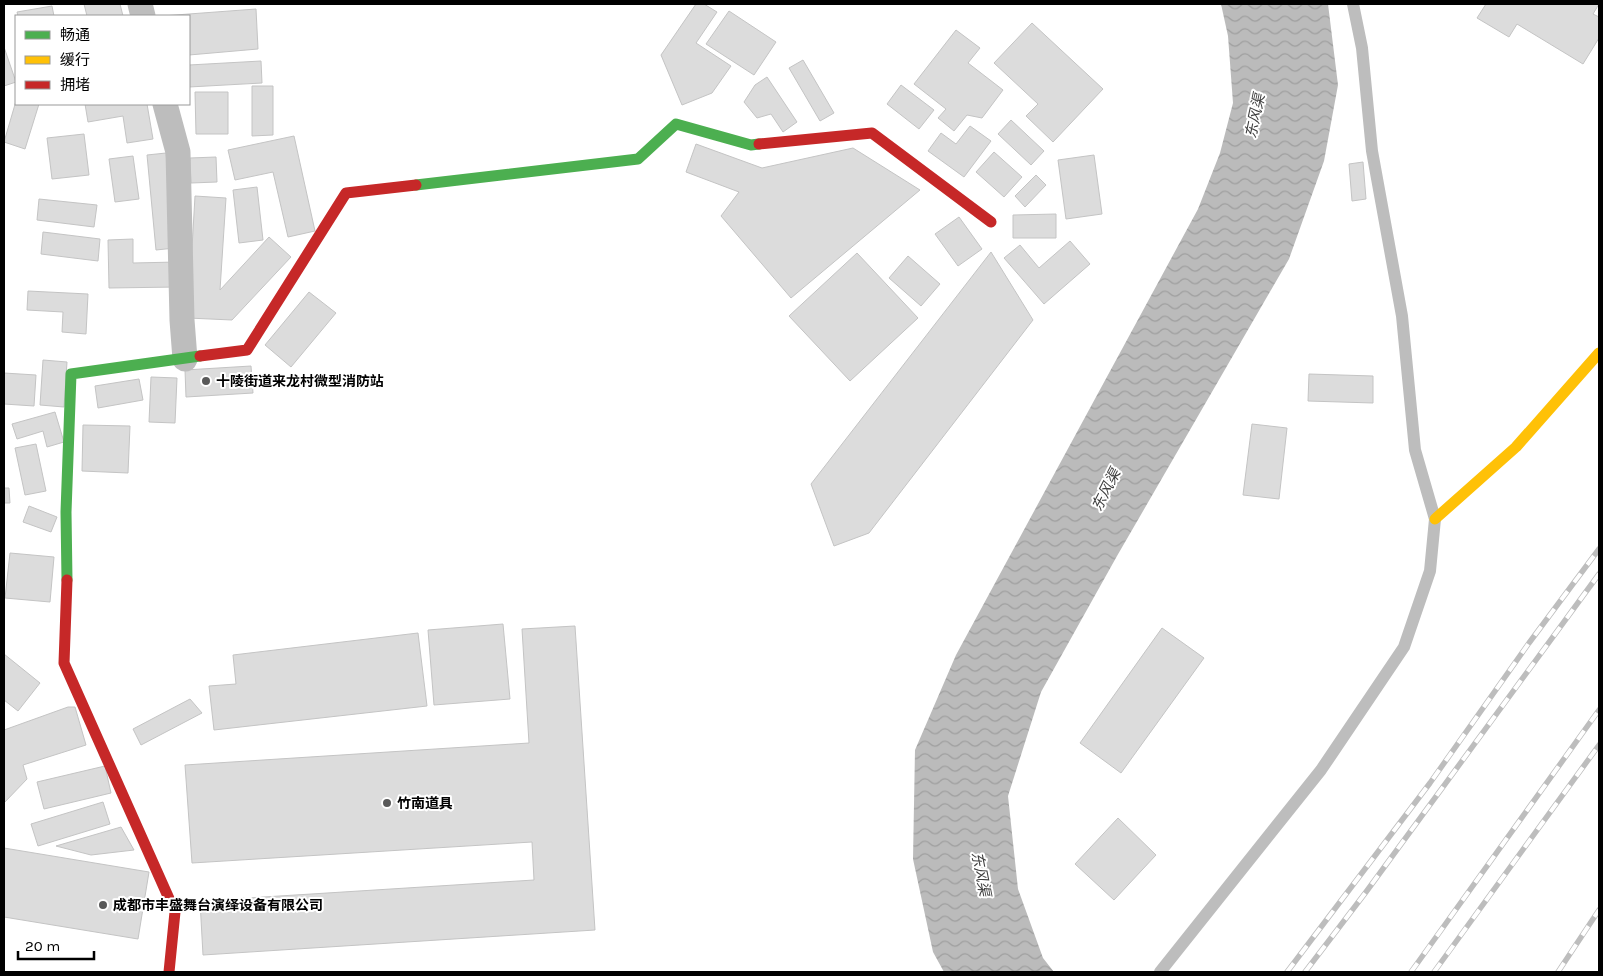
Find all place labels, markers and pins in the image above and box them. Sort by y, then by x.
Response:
place label: 十陵街道来龙村微型消防站 [216,373,384,390]
marker: 十陵街道来龙村微型消防站 [200,375,212,387]
place label: 竹南道具 [397,795,453,812]
marker: 竹南道具 [381,797,393,809]
place label: 成都市丰盛舞台演绎设备有限公司 [113,897,323,914]
marker: 成都市丰盛舞台演绎设备有限公司 [97,899,109,911]

